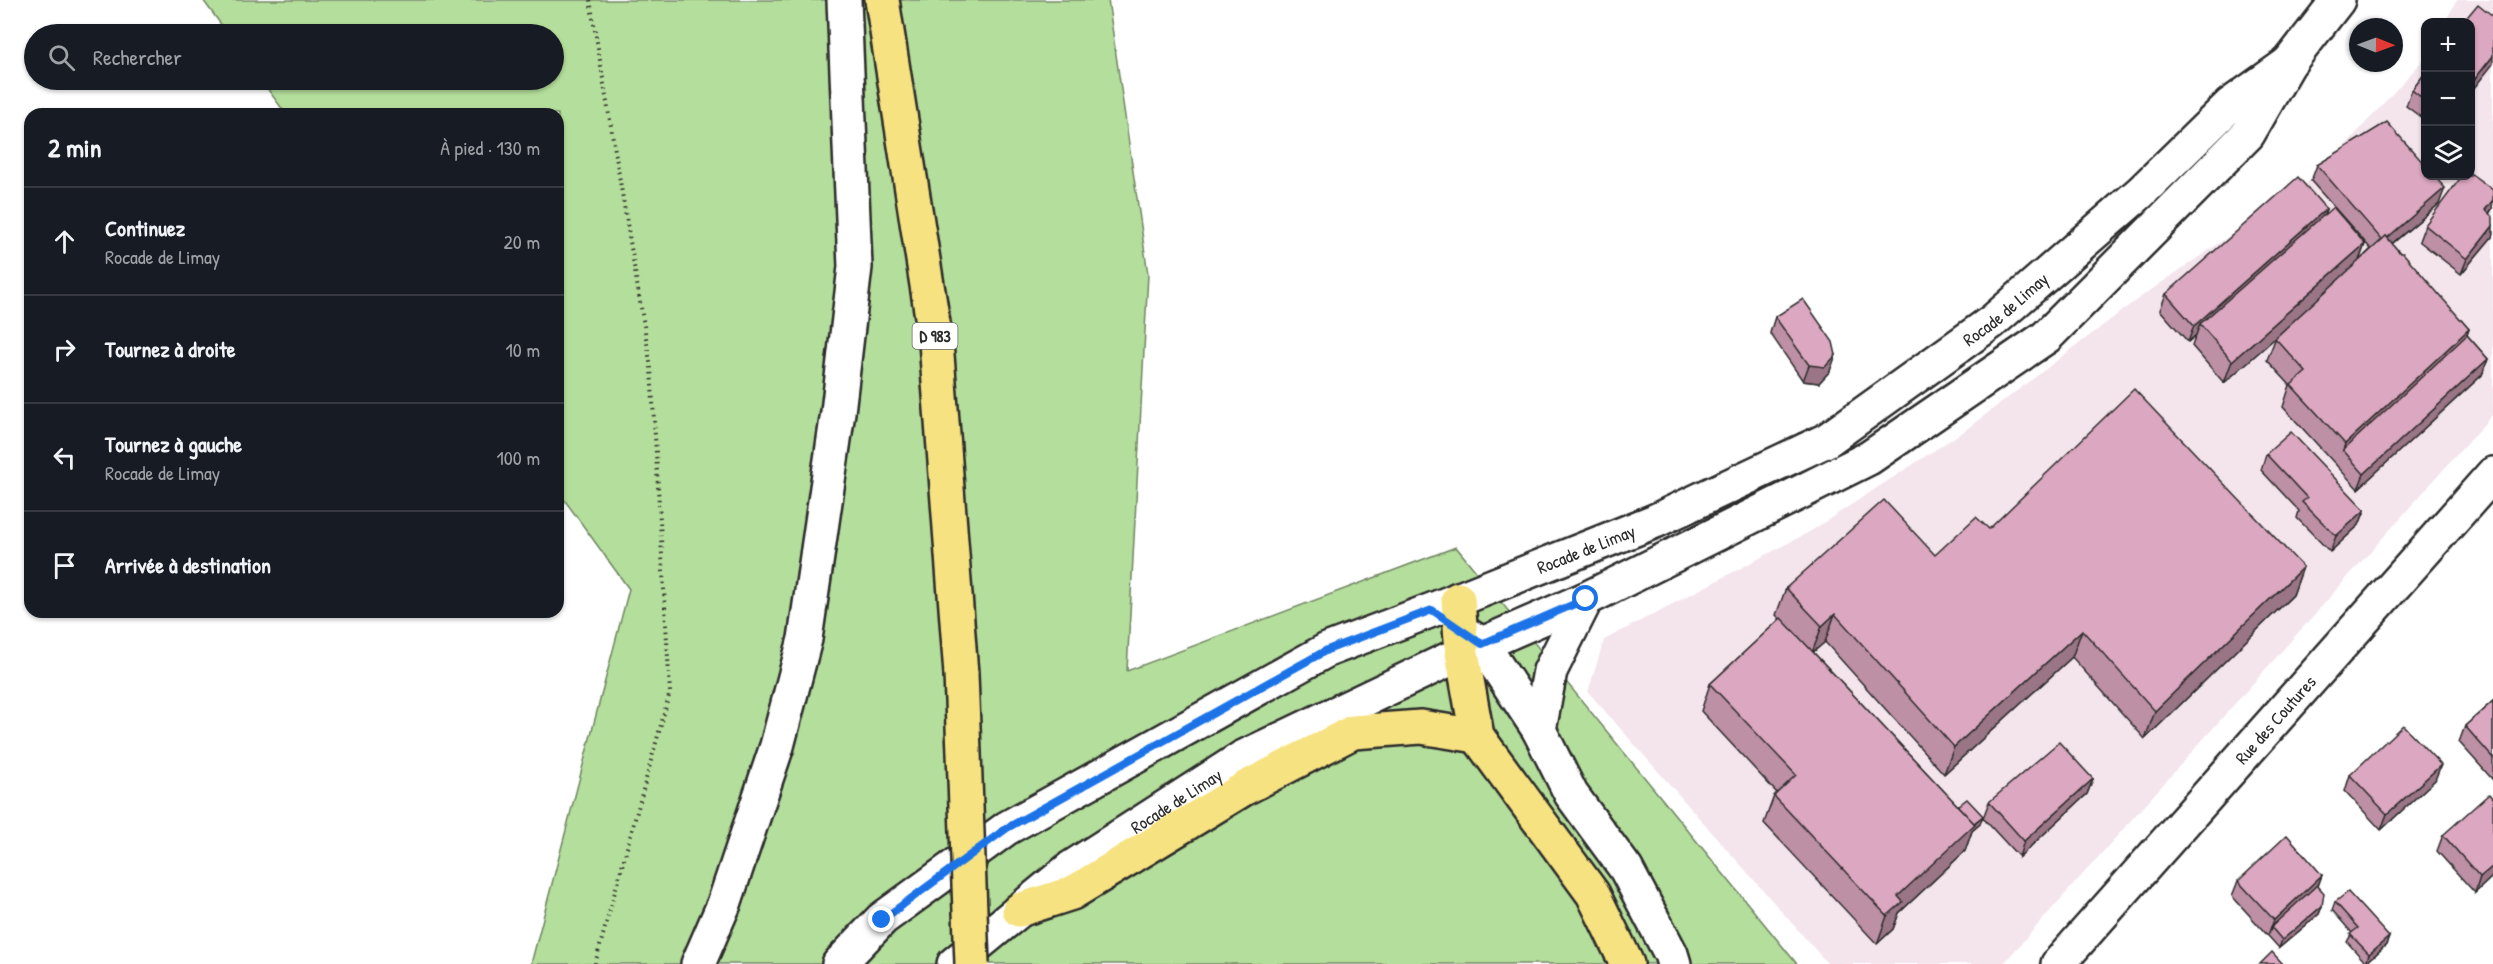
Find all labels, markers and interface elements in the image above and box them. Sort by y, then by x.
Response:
north arrow [2349,18,2403,72]
map controls [2421,18,2475,180]
button: + [2421,18,2475,72]
search box [24,24,564,90]
icon: search [45,41,78,74]
text: Rechercher [93,42,182,72]
button: − [2421,72,2475,126]
button: layers [2421,126,2475,180]
text: 2 min [48,130,101,165]
text: À pied · 130 m [440,134,540,161]
text: Continuez [105,213,185,243]
icon: ahead [48,225,81,258]
text: 20 m [503,228,540,255]
text: Rocade de Limay [105,243,220,270]
street label: Rocade de Limay [1957,266,2054,351]
road number: D 983 [912,323,958,349]
icon: right [48,333,81,366]
text: Tournez à droite [105,334,235,364]
text: 10 m [506,336,540,363]
text: Tournez à gauche [105,429,242,459]
icon: left [48,441,81,474]
text: 100 m [497,444,540,471]
text: Rocade de Limay [105,459,220,486]
street label: Rocade de Limay [1533,518,1639,579]
icon: arrive [48,549,81,582]
text: Arrivée à destination [105,550,271,580]
route start [1572,585,1598,611]
street label: Rue des Coutures [2229,670,2321,769]
street label: Rocade de Limay [1125,762,1227,839]
route end [868,906,894,932]

